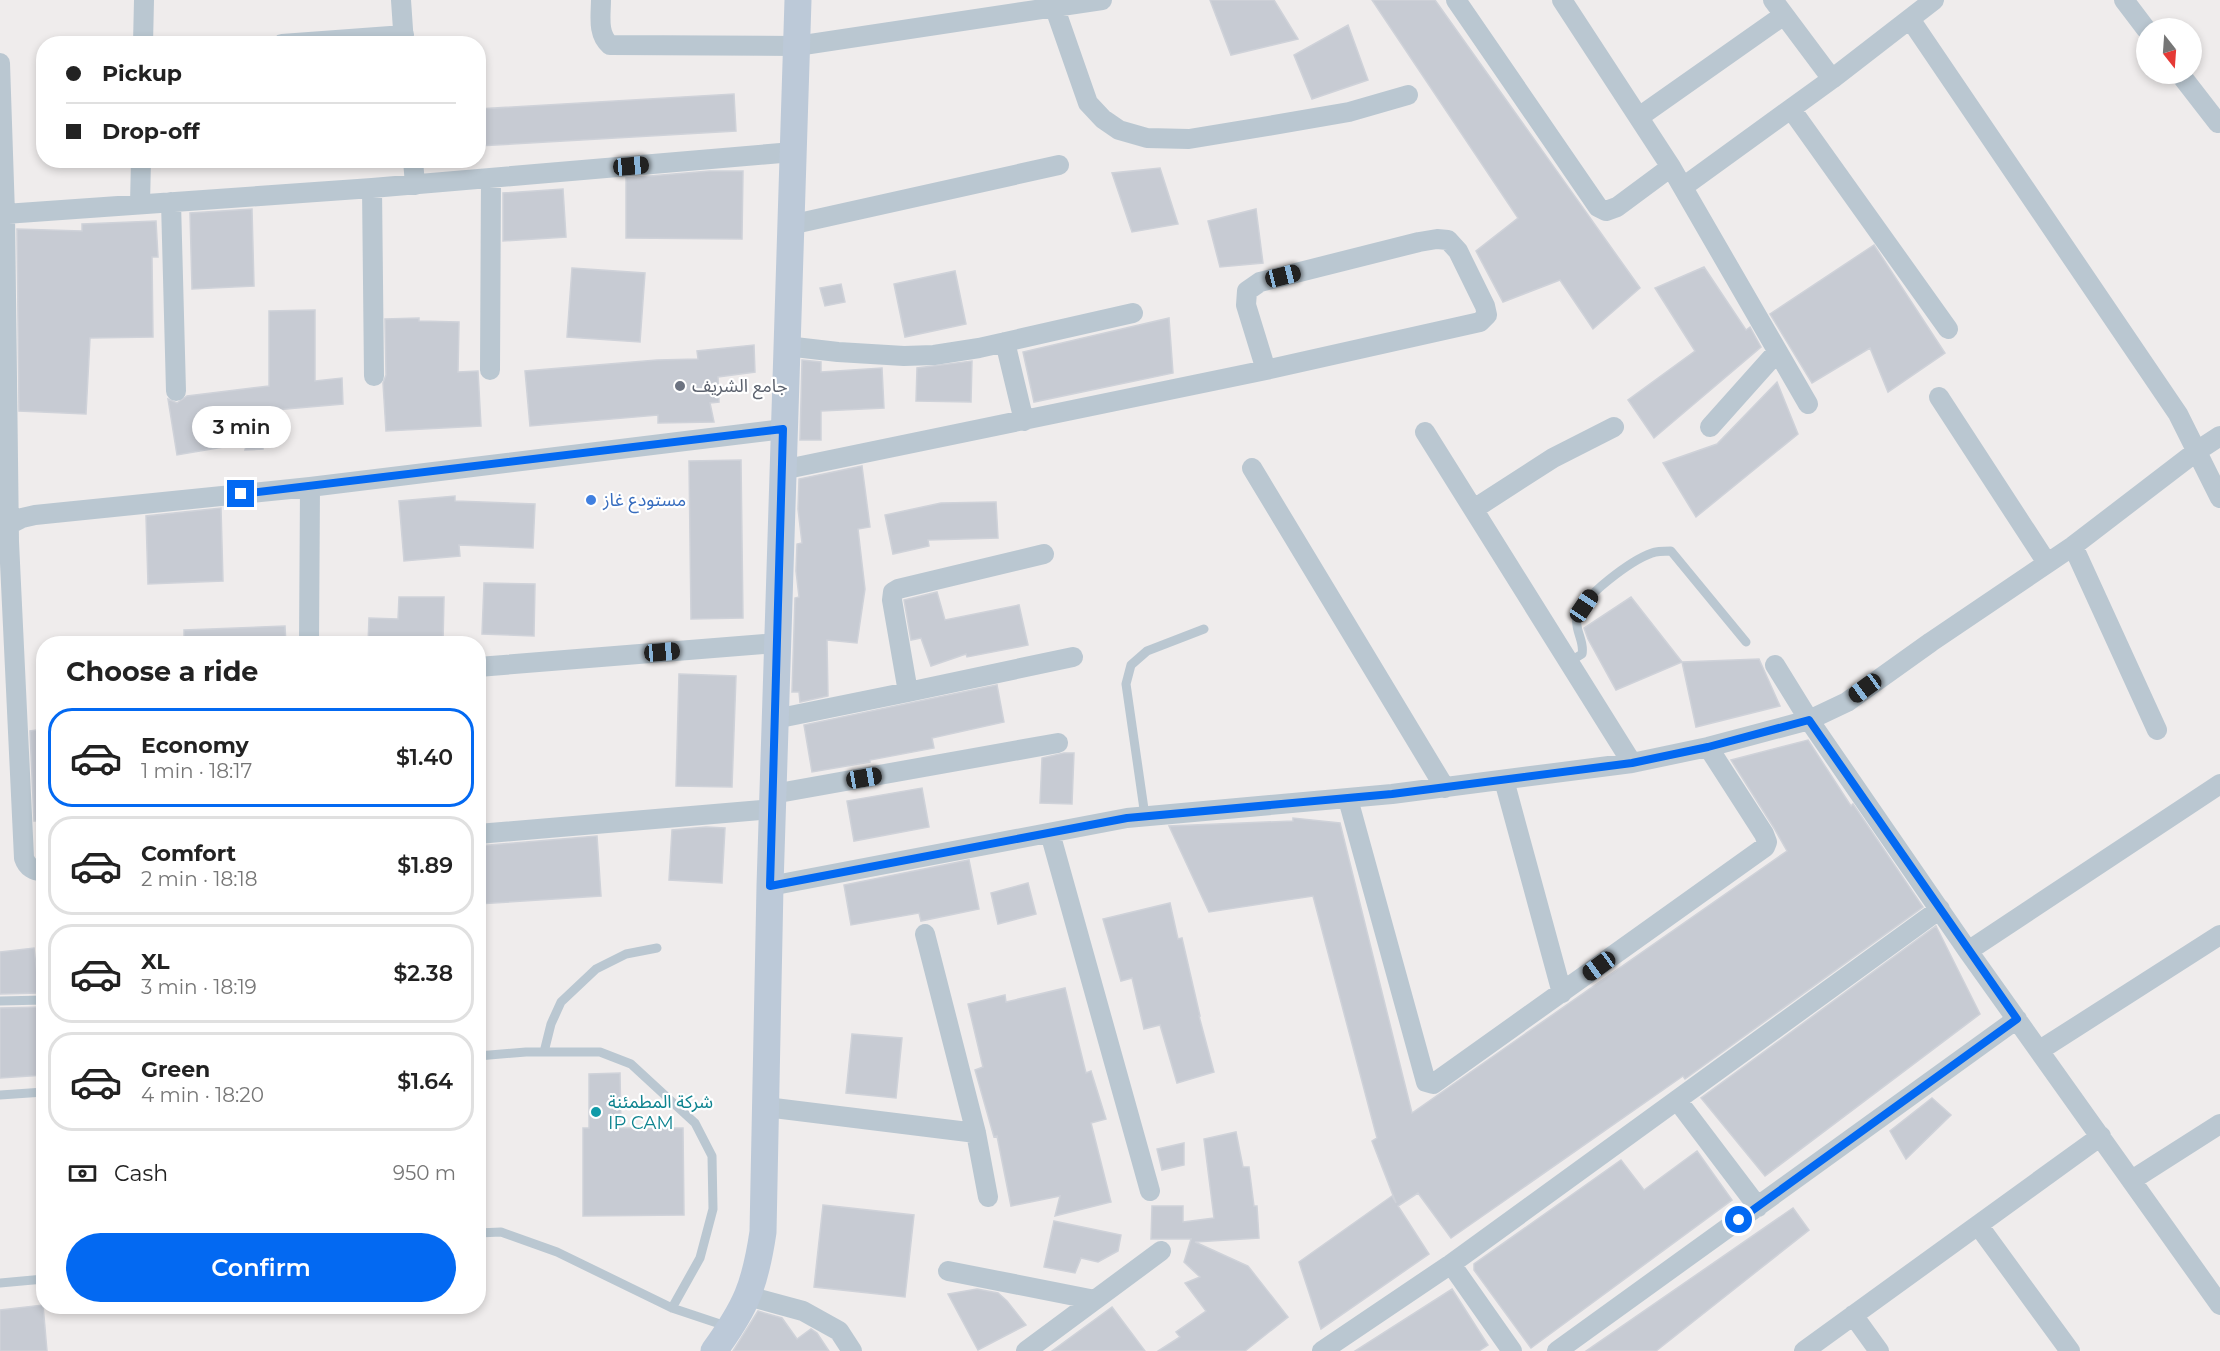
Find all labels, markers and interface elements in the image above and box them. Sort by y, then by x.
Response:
north arrow [2136,18,2202,84]
map controls [2136,18,2202,84]
text: Pickup [102,60,182,87]
text: Drop-off [102,118,200,145]
car [612,155,650,177]
car [1263,263,1303,289]
place label: جامع الشريف [692,375,788,400]
marker: جامع الشريف [673,379,687,393]
callout: 3 min [192,407,290,449]
text: 3 min [213,415,270,439]
route end [227,480,254,507]
place label: مستودع غاز [602,489,686,514]
marker: مستودع غاز [584,493,598,507]
car [1566,586,1602,626]
car [643,641,681,663]
text: Choose a ride [66,655,258,688]
car [1845,670,1885,706]
icon: car [69,731,123,785]
text: Economy [141,732,249,759]
text: $1.40 [396,744,453,771]
text: 1 min · 18:17 [141,759,252,783]
car [845,766,883,790]
icon: car [69,839,123,893]
text: Comfort [141,840,236,867]
text: $1.89 [397,852,453,879]
text: 2 min · 18:18 [141,867,257,891]
icon: car [69,947,123,1001]
text: XL [141,948,170,975]
car [1579,948,1619,984]
text: $2.38 [393,960,453,987]
text: 3 min · 18:19 [141,975,257,999]
icon: car [69,1055,123,1109]
text: Green [141,1056,210,1083]
text: $1.64 [397,1068,453,1095]
text: 4 min · 18:20 [141,1083,264,1107]
place label: شركة المطمئنة IP CAM [608,1091,713,1134]
marker: شركة المطمئنة IP CAM [589,1105,603,1119]
icon: cash [66,1157,99,1190]
text: Cash [114,1160,168,1187]
text: 950 m [393,1161,456,1185]
route start [1725,1206,1752,1233]
button: Confirm [66,1233,456,1302]

